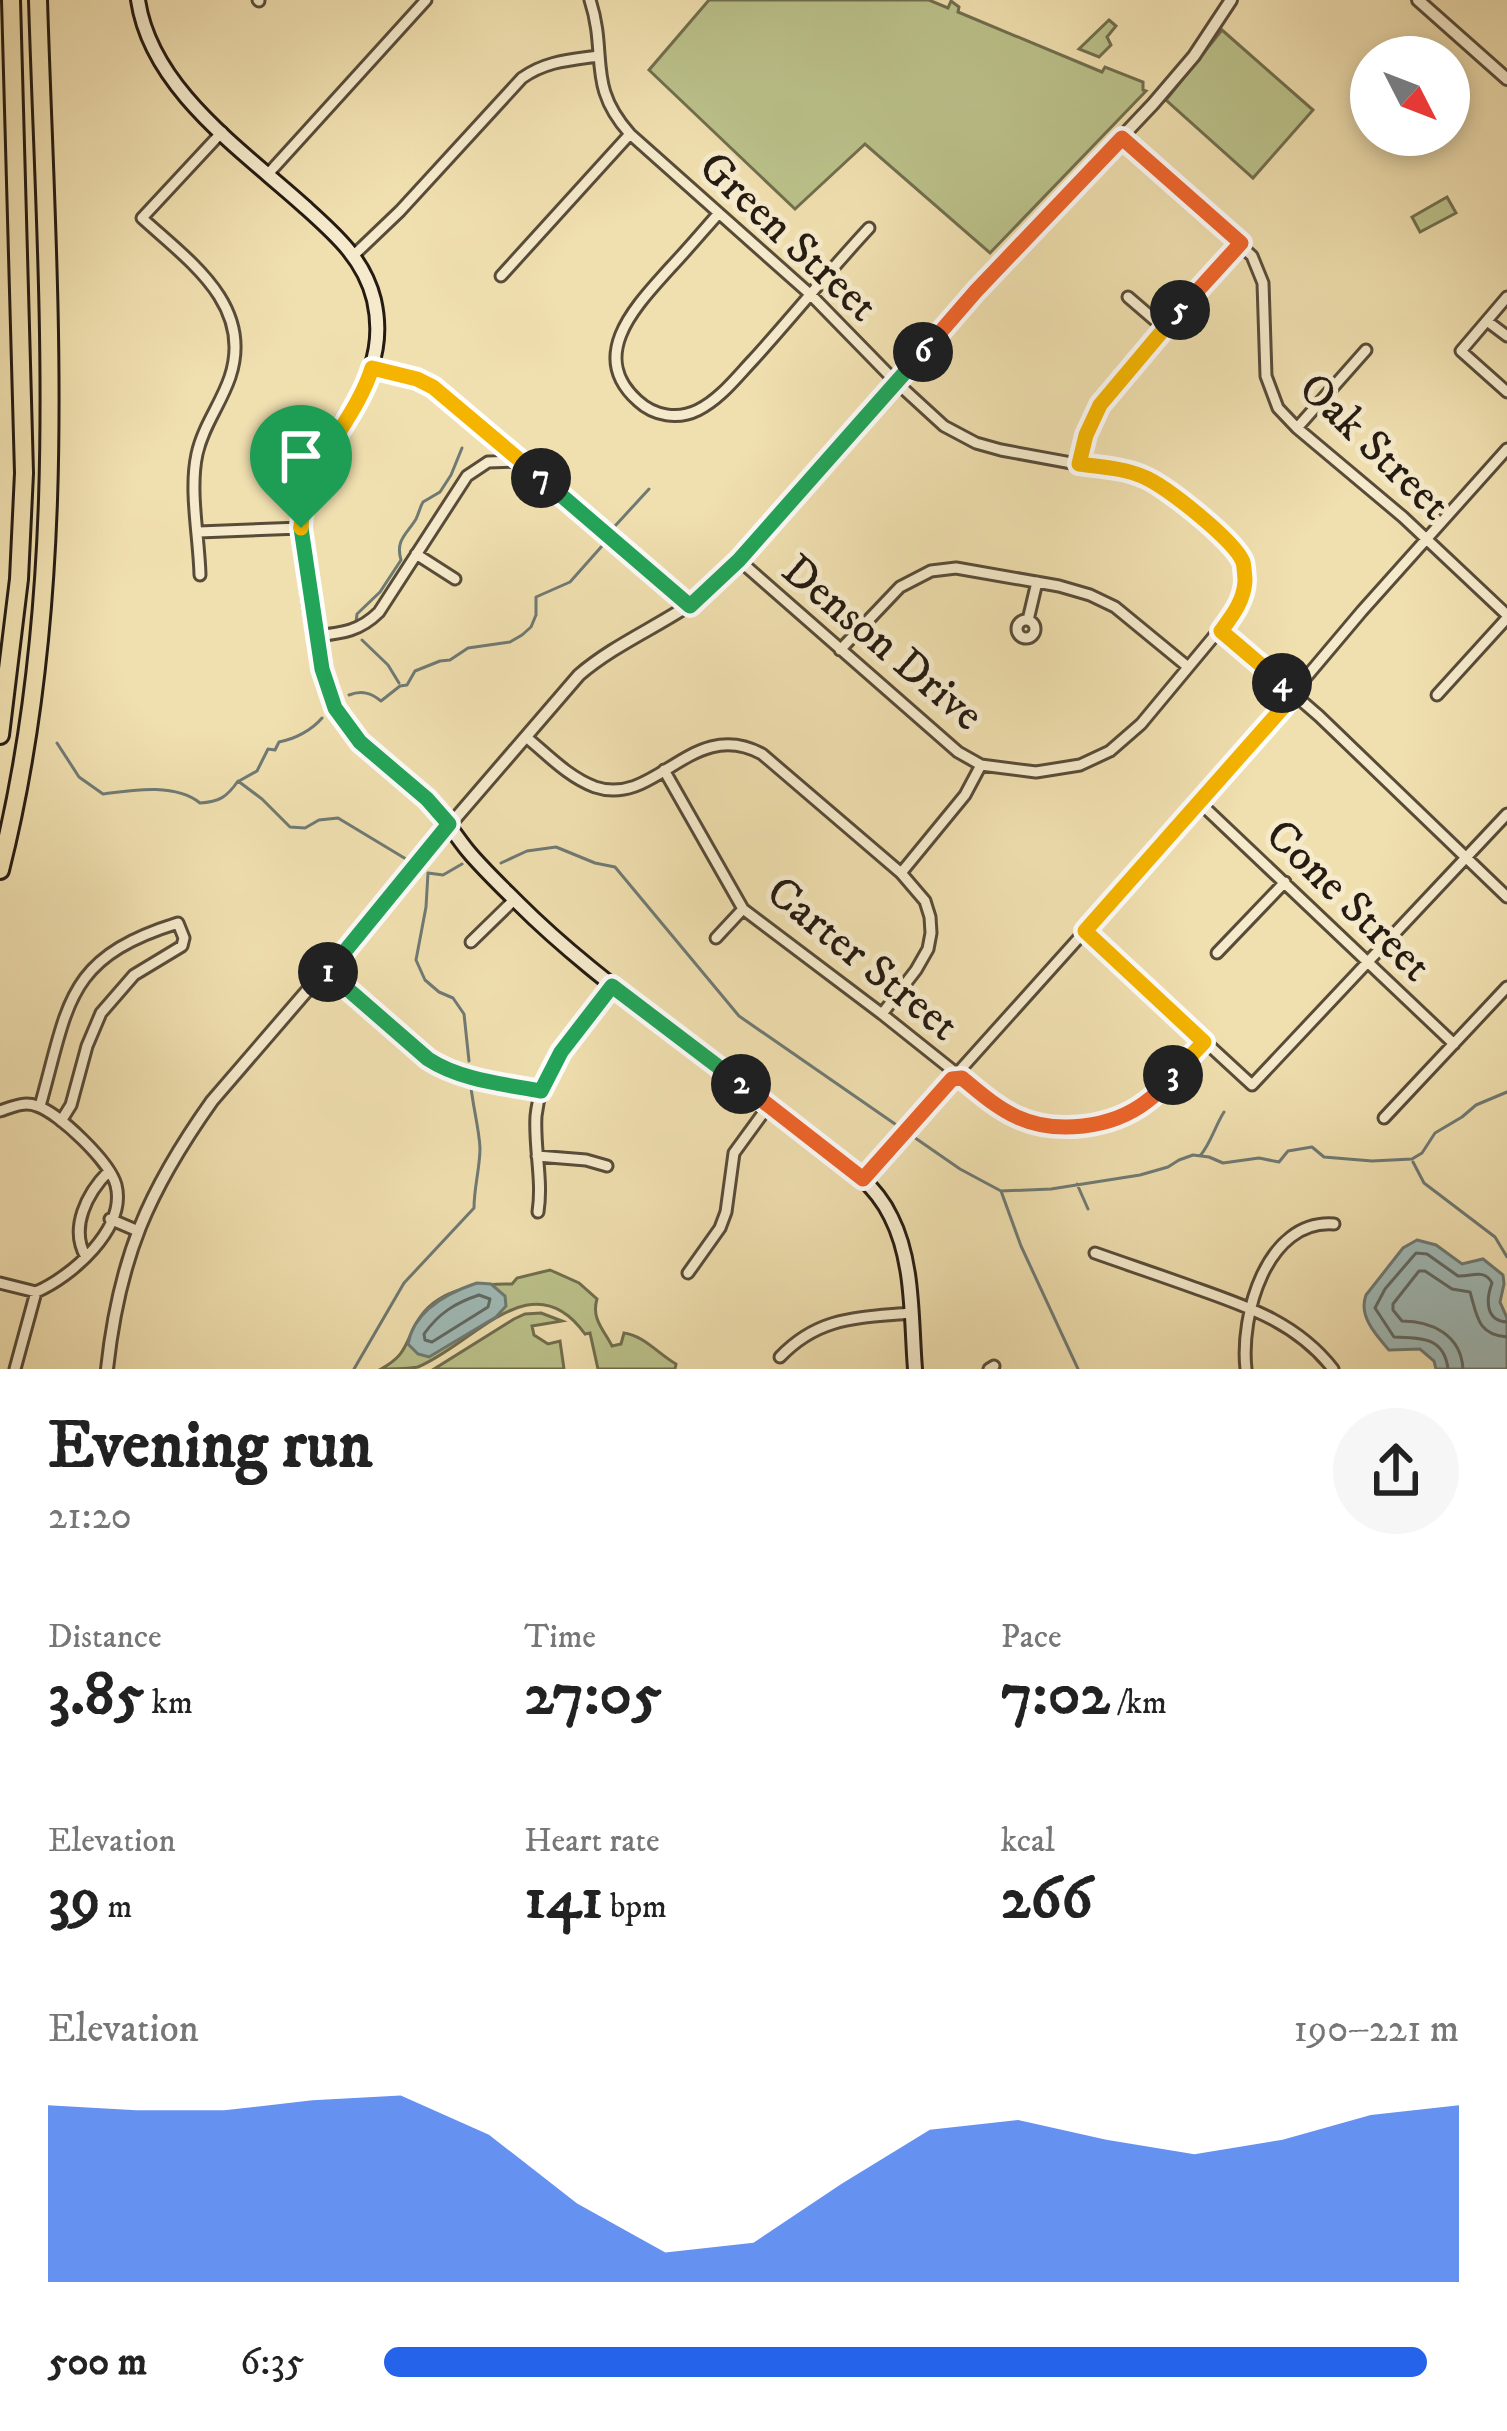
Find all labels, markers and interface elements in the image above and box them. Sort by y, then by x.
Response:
north arrow [1350,36,1470,156]
map controls [1350,36,1470,156]
street label: Green Street [687,140,889,334]
pin: 5 [1150,280,1210,340]
text: 5 [1172,289,1188,330]
pin: 6 [893,322,953,382]
text: 6 [914,331,932,372]
street label: Oak Street [1286,361,1461,533]
pin [250,405,352,528]
icon: arrive [268,423,334,489]
pin: 7 [511,448,571,508]
text: 7 [532,457,550,498]
street label: Denson Drive [770,543,994,744]
pin: 4 [1252,653,1312,713]
text: 4 [1273,662,1292,703]
street label: Cone Street [1253,808,1443,994]
street label: Carter Street [754,865,970,1054]
pin: 1 [298,942,358,1002]
text: 1 [322,951,334,992]
pin: 3 [1143,1045,1203,1105]
pin: 2 [711,1054,771,1114]
text: 3 [1167,1054,1179,1095]
text: 2 [733,1063,749,1104]
text: Evening run [48,1406,373,1488]
button: share [1333,1408,1459,1534]
text: 21:20 [48,1492,132,1541]
text: Distance [48,1617,162,1658]
text: Time [524,1617,596,1658]
text: Pace [1001,1617,1062,1658]
text: 3.85 [48,1658,144,1733]
text: 27:05 [524,1658,662,1733]
text: 7:02 [1001,1658,1110,1733]
text: km [144,1683,193,1724]
text: /km [1110,1683,1167,1724]
text: Elevation [48,1821,176,1862]
text: Heart rate [524,1821,660,1862]
text: kcal [1001,1821,1055,1862]
text: 39 [48,1862,100,1937]
text: 141 [524,1862,603,1937]
text: 266 [1001,1862,1093,1937]
text: m [100,1887,132,1928]
text: bpm [603,1887,667,1928]
text: Elevation [48,2005,199,2054]
text: 190–221 m [1294,2005,1459,2054]
text: 500 m [48,2338,147,2387]
text: 6:35 [240,2338,304,2387]

